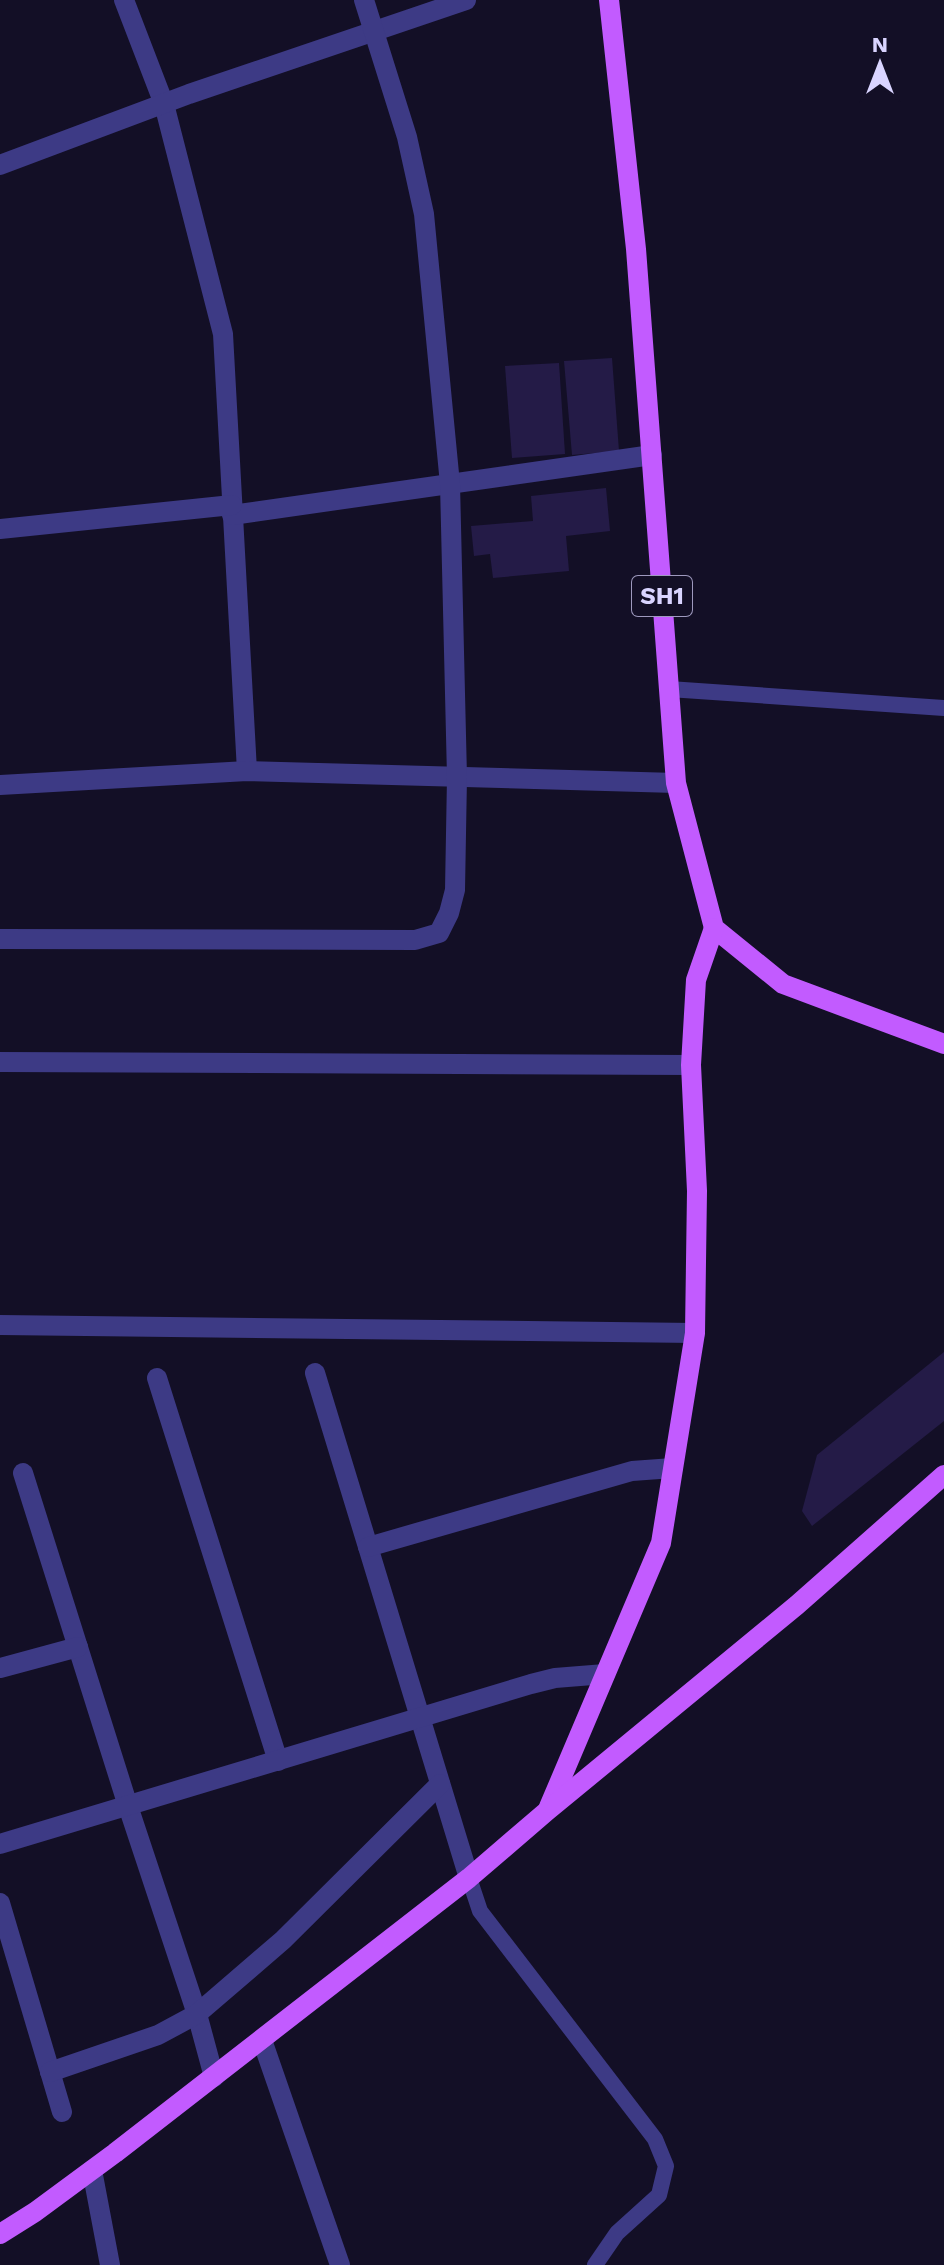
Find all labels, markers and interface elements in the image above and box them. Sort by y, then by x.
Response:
north arrow [840,24,920,104]
text: N [872,32,888,57]
road number: SH1 [632,576,692,616]

